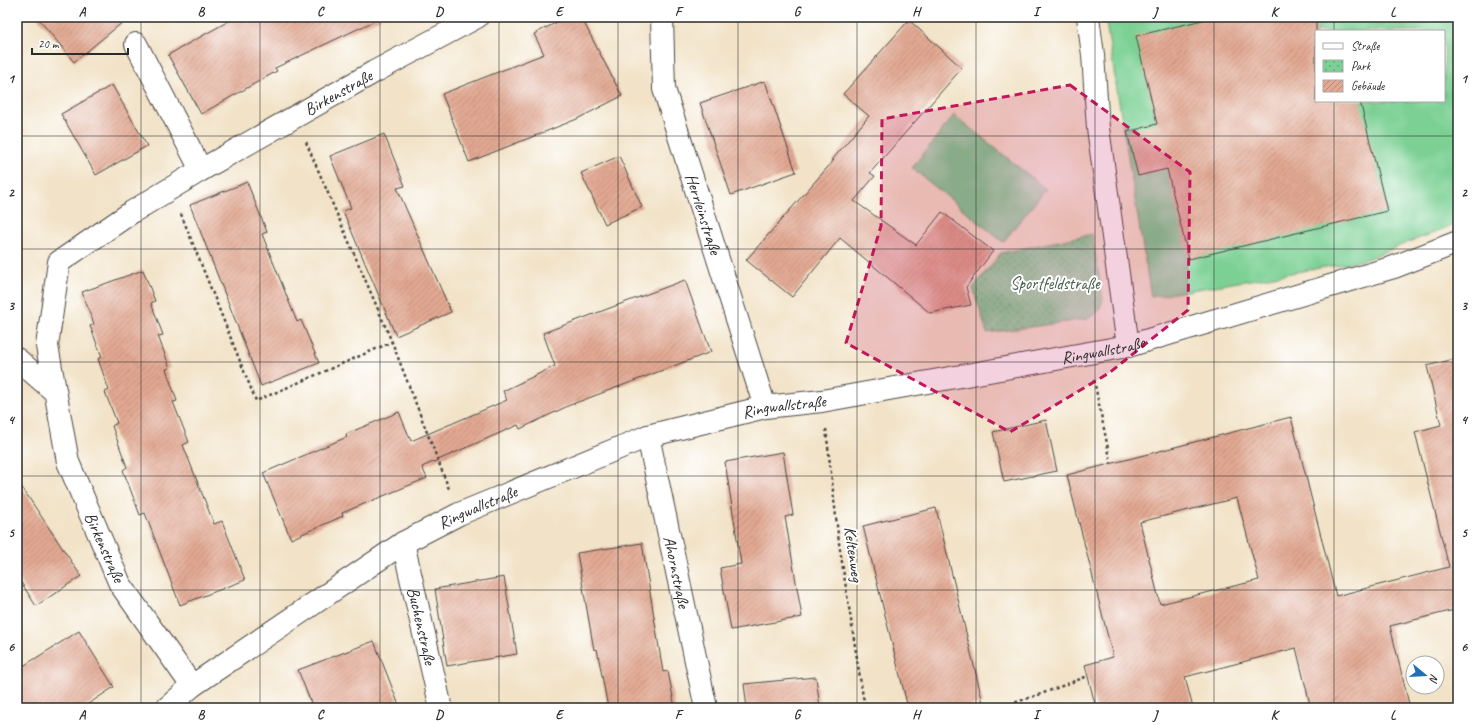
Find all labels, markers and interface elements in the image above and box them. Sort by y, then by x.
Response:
text: A [79,4,87,20]
text: B [198,4,206,20]
text: C [317,4,325,20]
text: D [435,4,444,20]
text: E [556,4,565,20]
text: F [675,4,684,20]
text: G [794,4,802,20]
text: H [912,4,922,20]
text: I [1033,4,1042,20]
text: J [1152,4,1159,20]
text: K [1271,4,1281,20]
text: L [1390,4,1397,20]
scale bar [32,30,128,56]
legend [1315,30,1445,102]
text: 20 m [38,36,60,52]
text: Straße [1351,38,1380,54]
text: Park [1351,58,1372,74]
street label: Birkenstraße [301,65,377,120]
text: 1 [8,71,16,87]
text: 1 [1461,71,1469,87]
text: Gebäude [1351,78,1385,94]
street label: Herrleinstraße [680,171,726,259]
text: 2 [8,185,15,201]
text: 2 [1461,185,1468,201]
park label: Sportfeldstraße [1010,273,1101,294]
text: 3 [8,298,15,314]
text: 3 [1461,298,1468,314]
street label: Ringwallstraße [1060,331,1149,369]
street label: Ringwallstraße [740,390,829,423]
text: 4 [8,412,16,428]
text: 4 [1461,412,1469,428]
street label: Ringwallstraße [435,481,522,534]
street label: Birkenstraße [80,509,130,587]
text: 5 [8,525,15,541]
street label: Keltenweg [839,525,868,585]
text: 5 [1461,525,1468,541]
street label: Ahornstraße [659,534,695,611]
street label: Buchenstraße [402,585,441,668]
text: 6 [8,639,15,655]
text: 6 [1461,639,1468,655]
north arrow [1405,655,1445,695]
text: N [1426,673,1442,686]
text: A [79,707,87,723]
text: B [198,707,206,723]
text: C [317,707,325,723]
text: D [435,707,444,723]
text: E [556,707,565,723]
text: F [675,707,684,723]
text: G [794,707,802,723]
text: H [912,707,922,723]
text: I [1033,707,1042,723]
text: J [1152,707,1159,723]
text: K [1271,707,1281,723]
text: L [1390,707,1397,723]

